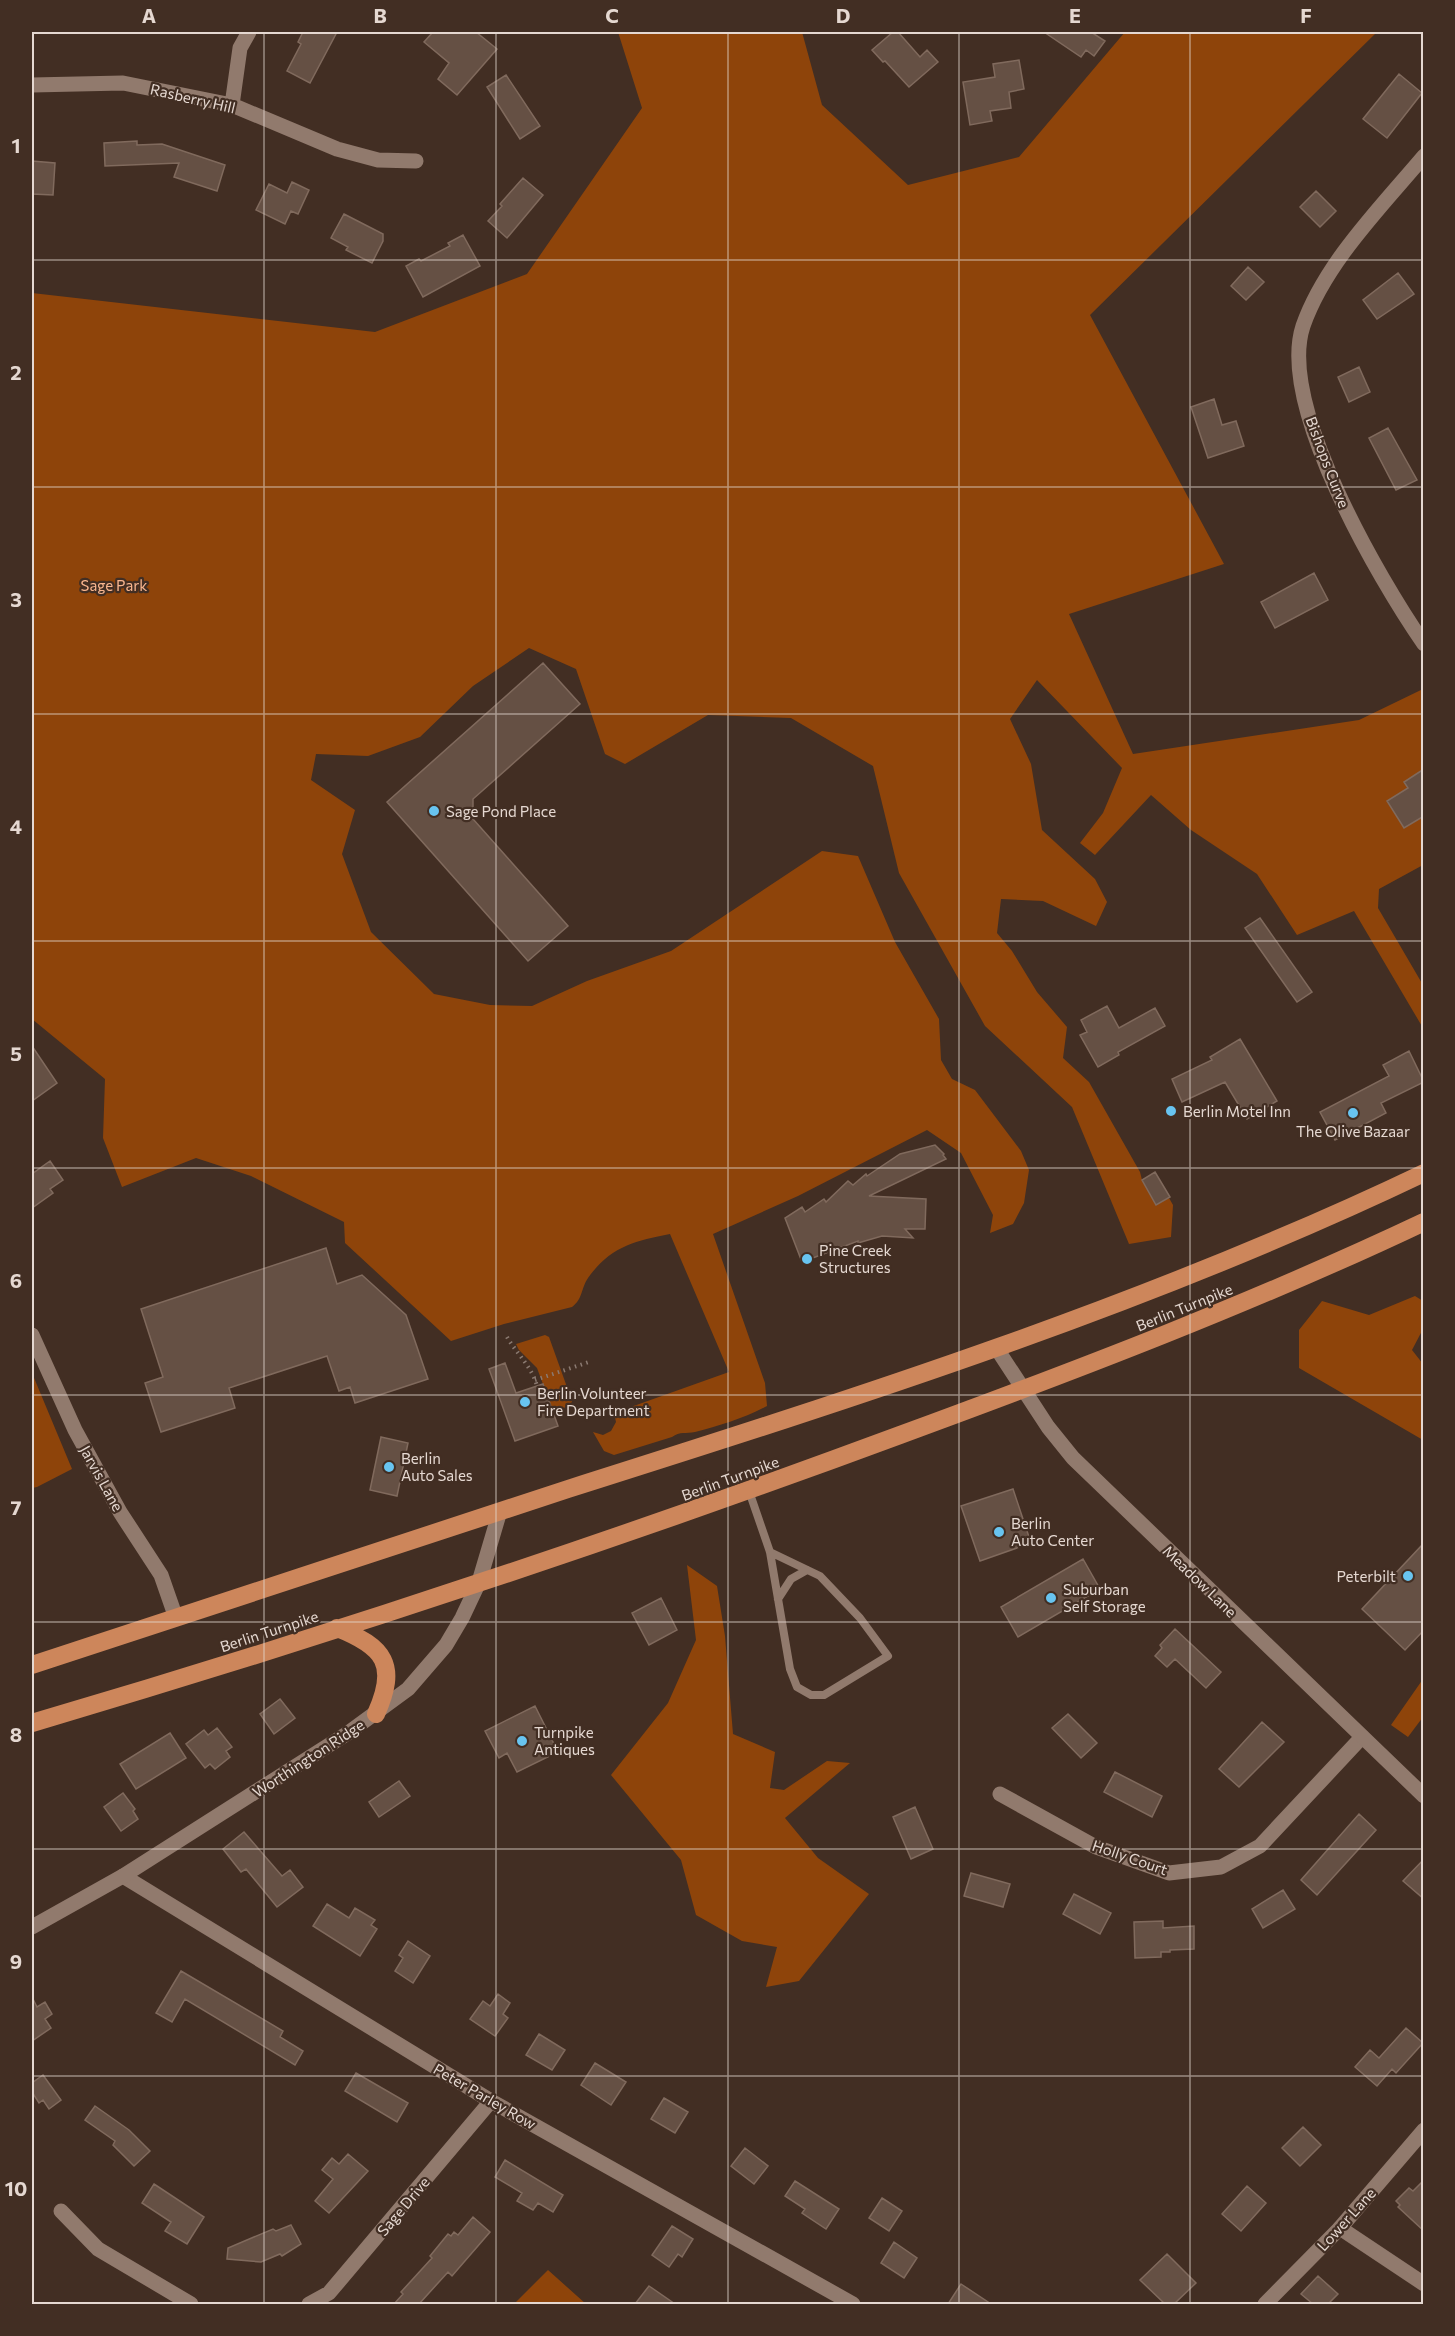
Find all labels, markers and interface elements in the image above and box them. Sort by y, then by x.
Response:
text: A [142,3,156,27]
text: B [373,3,387,27]
text: C [605,3,619,27]
text: D [836,3,850,27]
text: E [1069,3,1081,27]
text: F [1300,3,1312,27]
street label: Rasberry Hill [149,79,237,117]
text: 1 [11,133,21,157]
text: 2 [10,360,22,384]
street label: Bishops Curve [1302,414,1354,510]
park label: Sage Park [81,576,147,594]
text: 3 [10,587,22,611]
place label: Sage Pond Place [446,802,556,820]
marker: Sage Pond Place [427,804,441,818]
text: 4 [10,814,22,838]
text: 5 [10,1041,22,1065]
place label: Berlin Motel Inn [1183,1102,1291,1120]
marker: Berlin Motel Inn [1164,1104,1178,1118]
marker: The Olive Bazaar [1346,1106,1360,1120]
place label: The Olive Bazaar [1296,1122,1410,1140]
place label: Pine Creek Structures [819,1241,892,1276]
marker: Pine Creek Structures [800,1252,814,1266]
text: 6 [10,1268,22,1292]
street label: Berlin Turnpike [1133,1279,1235,1335]
place label: Berlin Volunteer Fire Department [537,1384,650,1419]
marker: Berlin Volunteer Fire Department [518,1395,532,1409]
street label: Jarvis Lane [77,1442,127,1514]
place label: Berlin Auto Sales [401,1449,473,1484]
street label: Berlin Turnpike [679,1452,781,1504]
marker: Berlin Auto Sales [382,1460,396,1474]
text: 7 [11,1495,22,1519]
place label: Berlin Auto Center [1011,1514,1094,1549]
marker: Berlin Auto Center [992,1525,1006,1539]
street label: Meadow Lane [1159,1541,1241,1621]
place label: Peterbilt [1336,1567,1396,1585]
marker: Peterbilt [1401,1569,1415,1583]
place label: Suburban Self Storage [1063,1580,1146,1615]
marker: Suburban Self Storage [1044,1591,1058,1605]
street label: Berlin Turnpike [217,1607,321,1655]
street label: Worthington Ridge [249,1715,367,1801]
text: 8 [10,1722,22,1746]
place label: Turnpike Antiques [534,1723,595,1758]
marker: Turnpike Antiques [515,1734,529,1748]
street label: Holly Court [1090,1836,1170,1878]
text: 9 [10,1949,22,1973]
street label: Peter Parley Row [431,2059,539,2133]
street label: Sage Drive [373,2173,433,2239]
text: 10 [5,2176,27,2200]
street label: Lower Lane [1313,2184,1379,2254]

